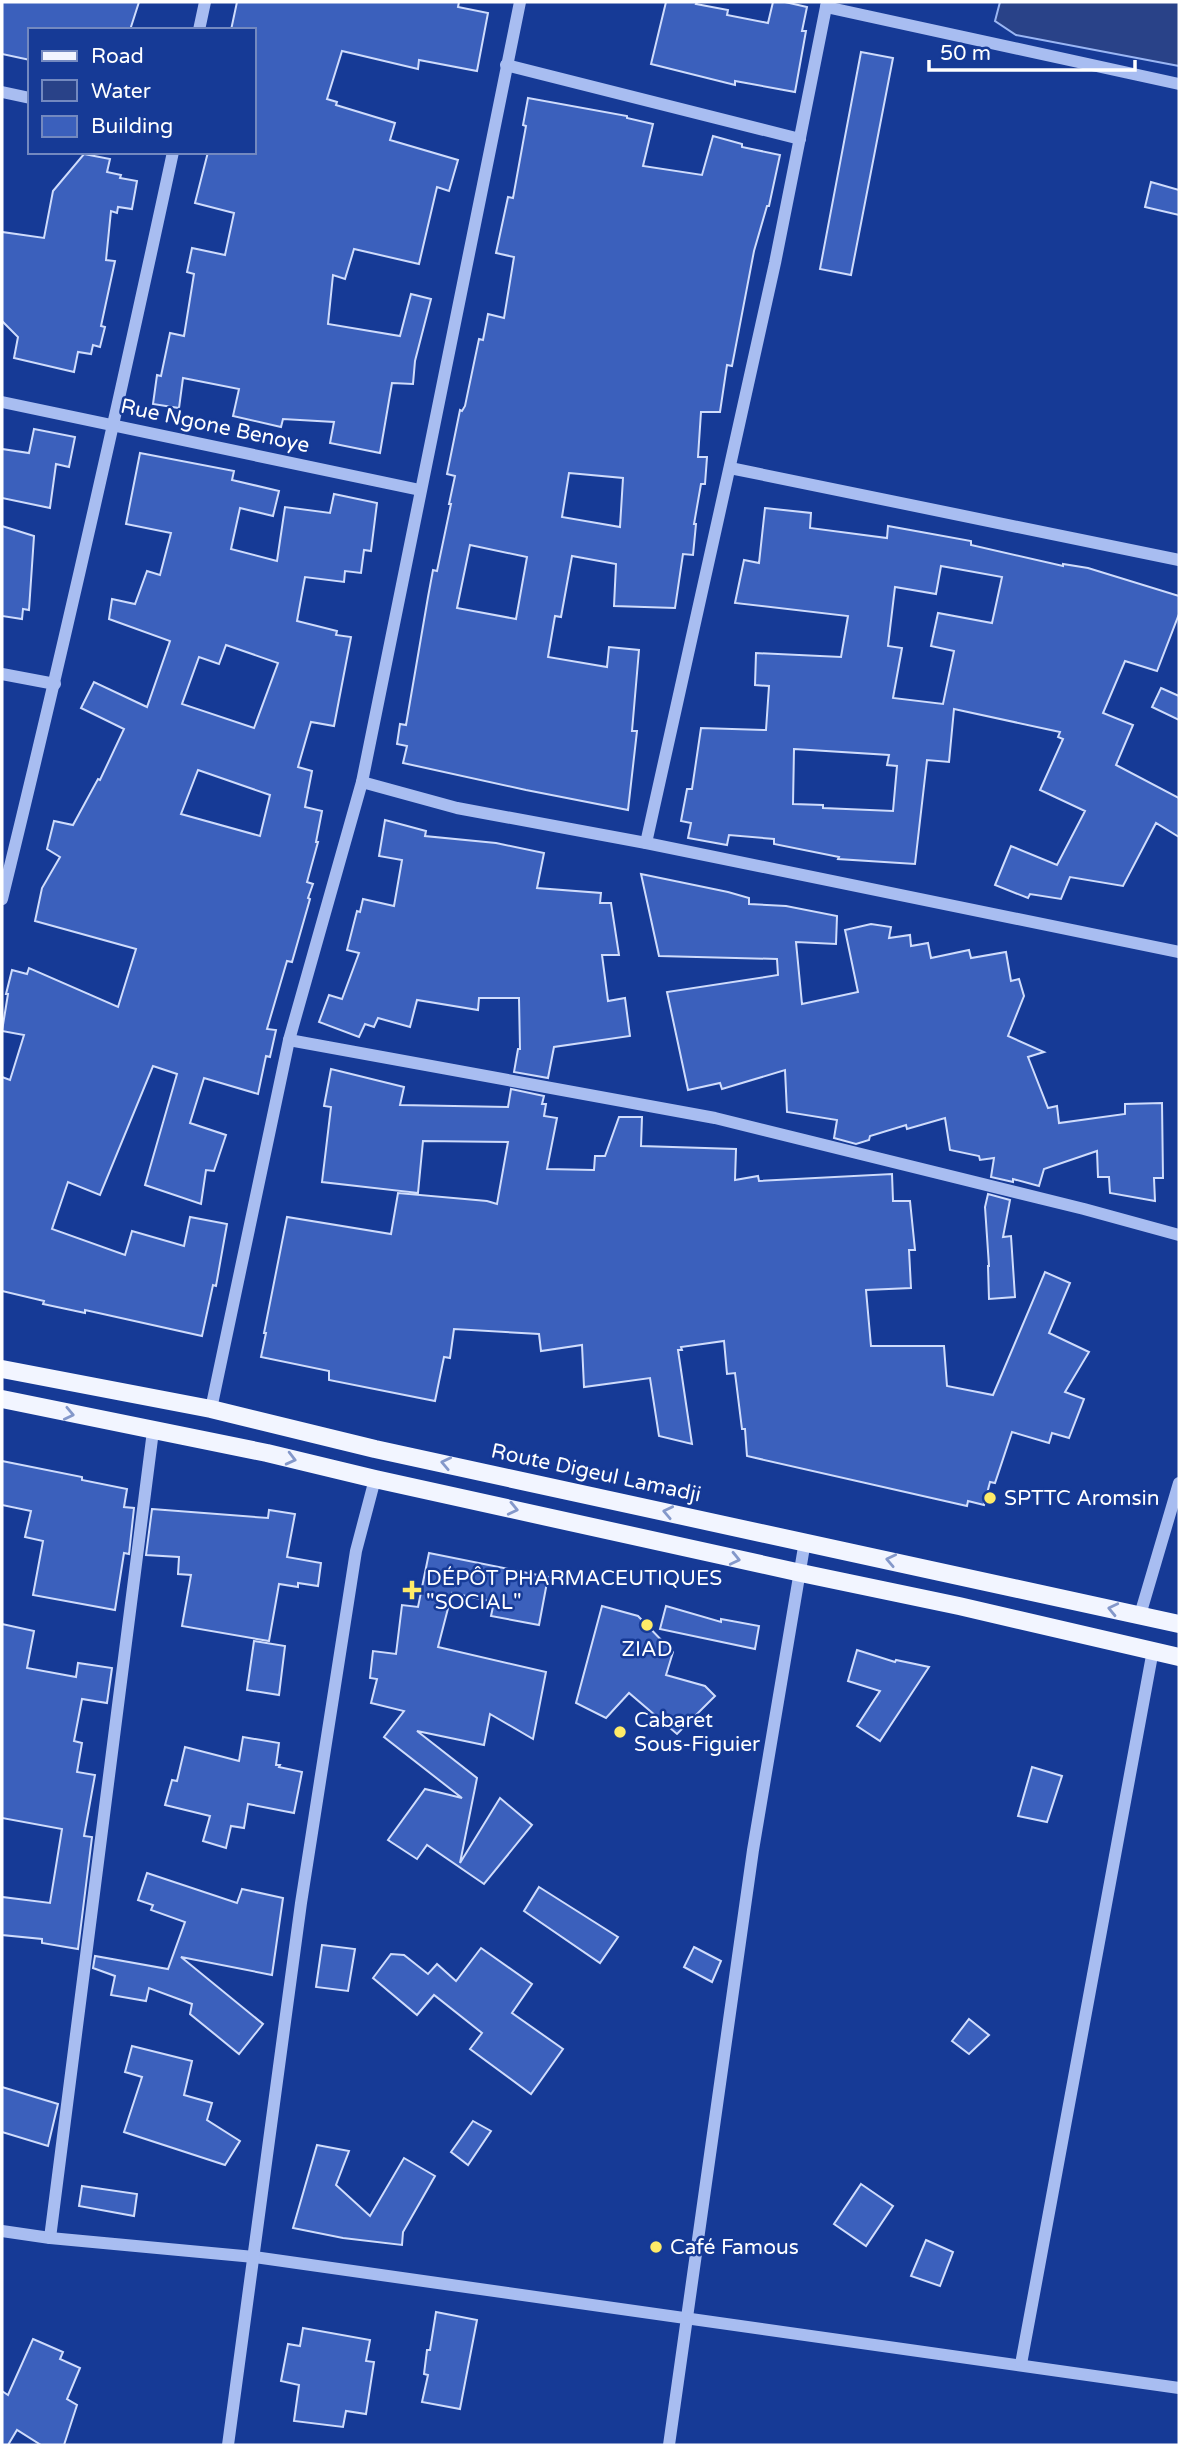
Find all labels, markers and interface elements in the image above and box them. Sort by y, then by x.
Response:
legend [28,28,256,154]
scale bar [929,28,1136,72]
text: 50 m [940,41,991,66]
text: Road [91,44,144,69]
text: Water [91,79,151,104]
text: Building [91,114,173,139]
street label: Rue Ngone Benoye [118,394,312,458]
one-way arrow [63,1405,75,1420]
street label: Route Digeul Lamadji [489,1439,703,1507]
one-way arrow [285,1450,297,1465]
one-way arrow [440,1457,452,1472]
place label: SPTTC Aromsin [1004,1486,1160,1511]
marker: SPTTC Aromsin [982,1490,998,1506]
one-way arrow [507,1501,519,1516]
one-way arrow [662,1505,674,1520]
one-way arrow [729,1550,741,1565]
one-way arrow [885,1553,897,1568]
place label: DÉPÔT PHARMACEUTIQUES "SOCIAL" [426,1566,722,1615]
marker: DÉPÔT PHARMACEUTIQUES "SOCIAL" [404,1582,420,1598]
one-way arrow [1107,1603,1119,1618]
marker: ZIAD [639,1617,655,1633]
place label: ZIAD [622,1637,672,1662]
place label: Cabaret Sous-Figuier [634,1708,760,1757]
marker: Cabaret Sous-Figuier [612,1724,628,1740]
place label: Café Famous [670,2235,799,2260]
marker: Café Famous [648,2239,664,2255]

